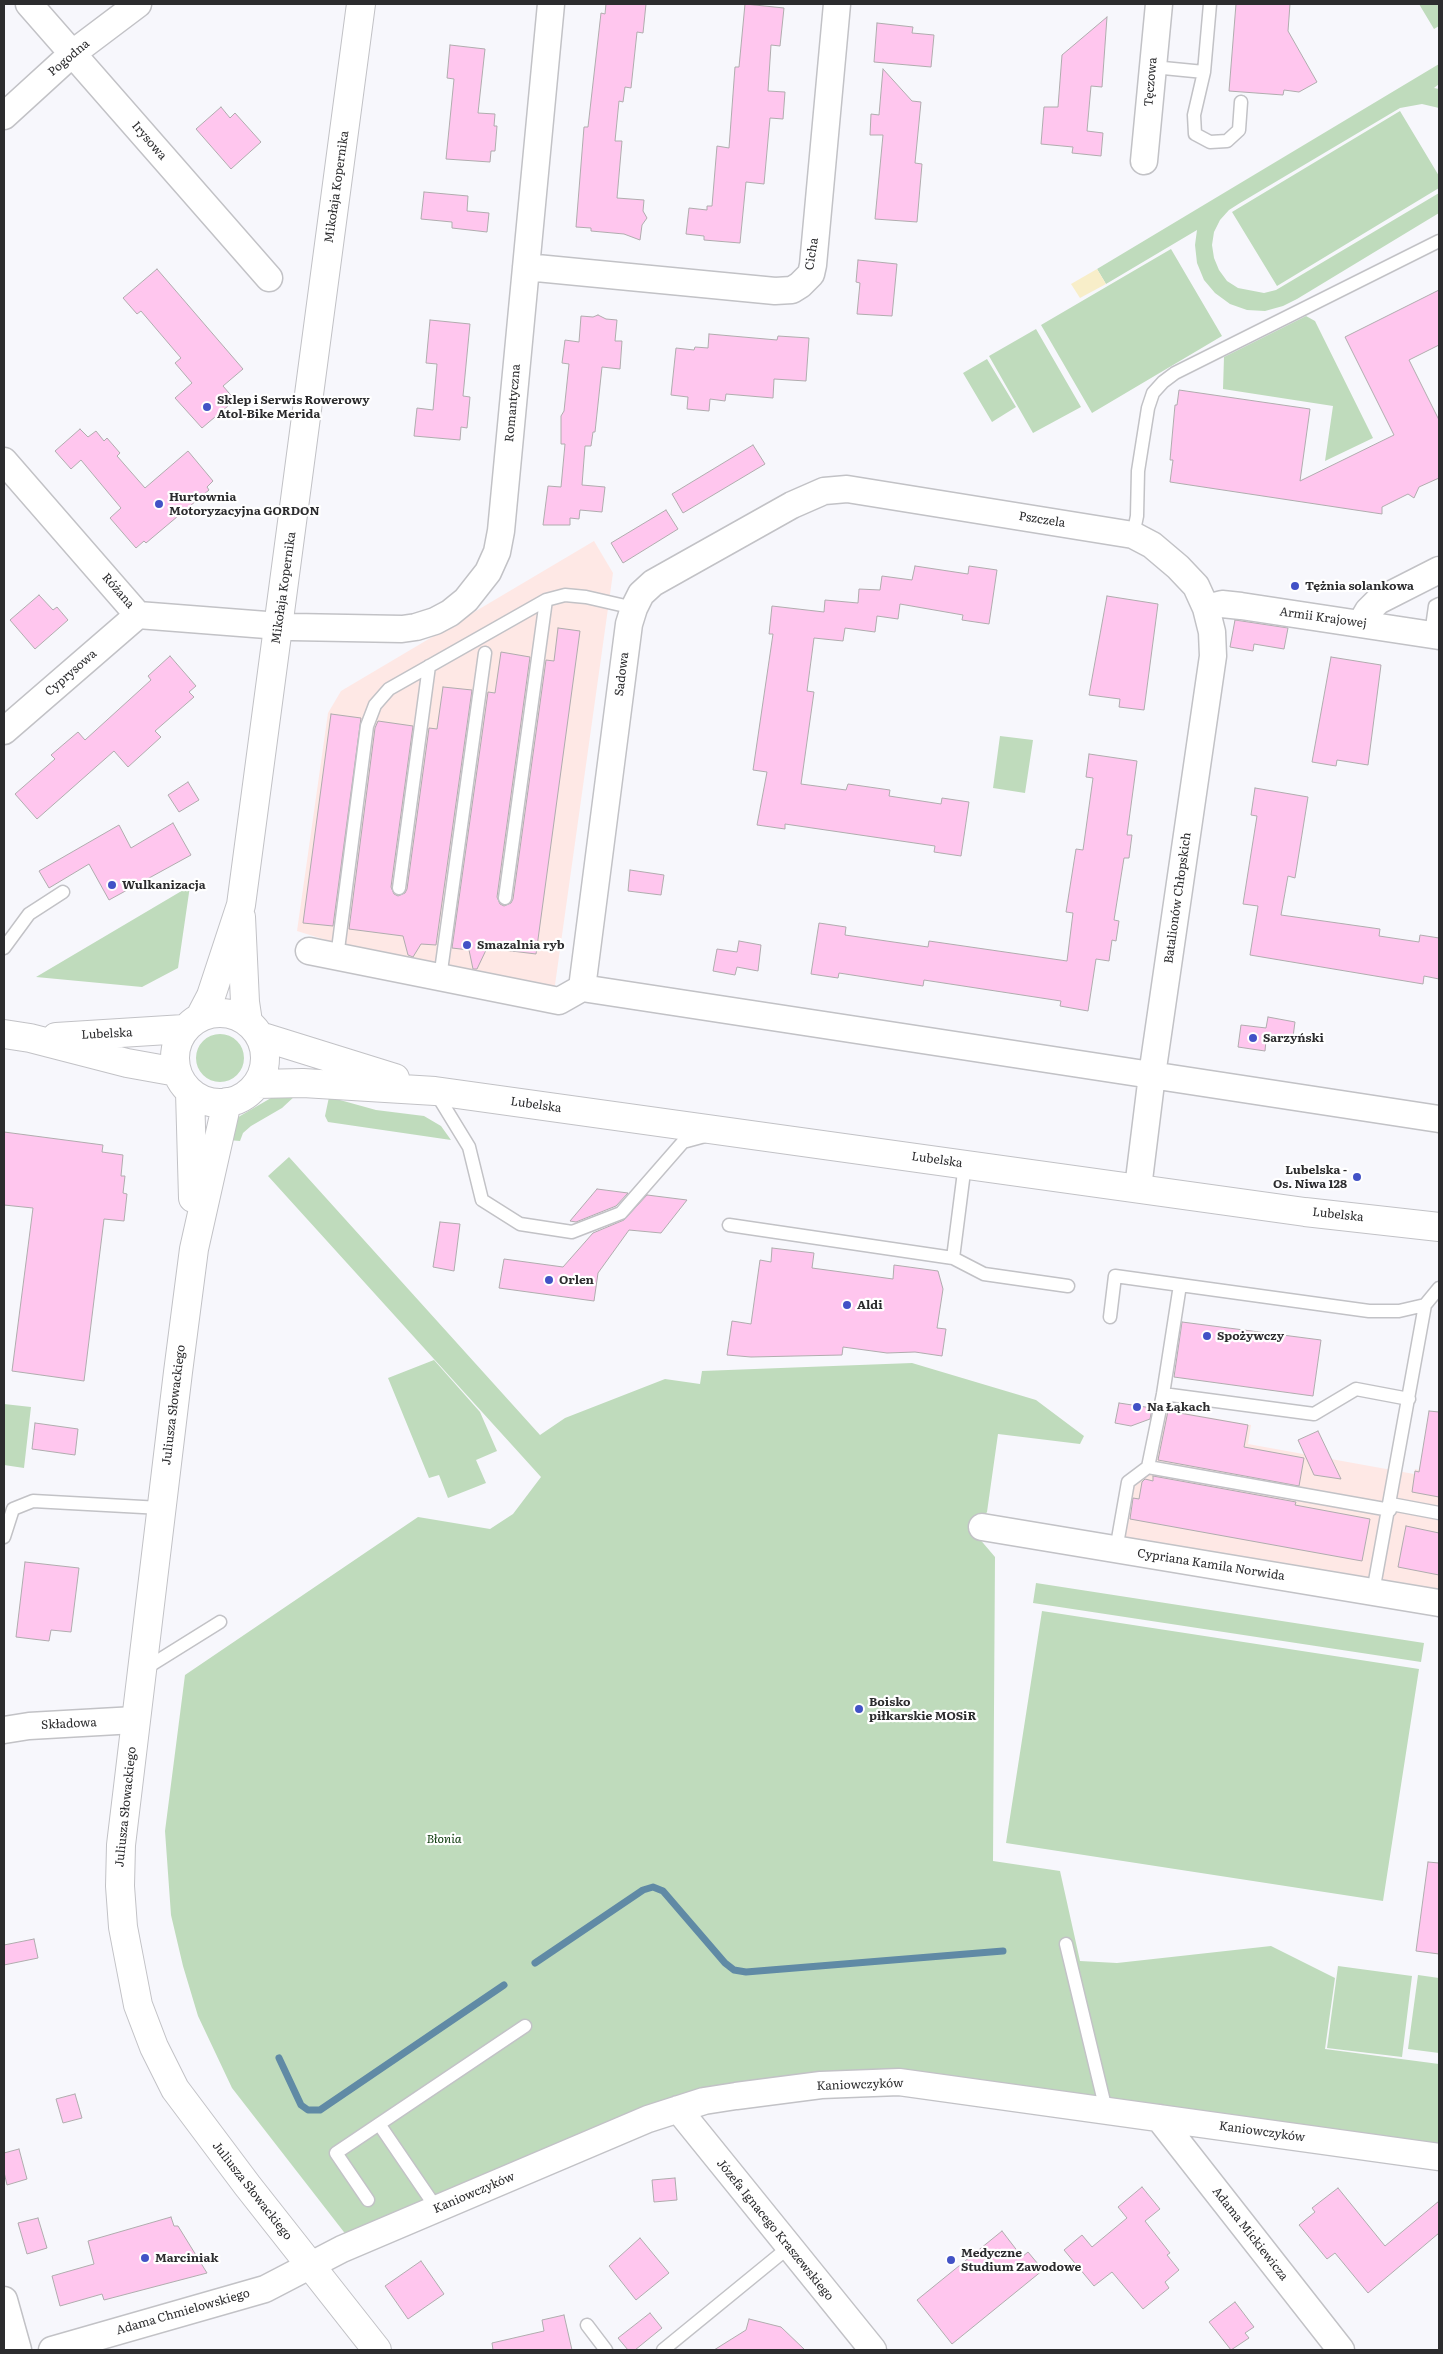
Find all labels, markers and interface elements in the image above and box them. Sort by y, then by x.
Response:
street label: Pogodna [45,37,93,79]
street label: Tęczowa [1142,57,1160,107]
street label: Irysowa [128,119,170,163]
street label: Mikołaja Kopernika [322,130,352,244]
street label: Cicha [802,237,822,271]
street label: Romantyczna [502,363,524,443]
place label: Sklep i Serwis Rowerowy Atol-Bike Merida [217,393,370,421]
marker: Sklep i Serwis Rowerowy Atol-Bike Merida [201,401,213,413]
place label: Hurtownia Motoryzacyjna GORDON [169,490,320,518]
marker: Hurtownia Motoryzacyjna GORDON [153,498,165,510]
street label: Pszczela [1018,509,1066,531]
street label: Mikołaja Kopernika [269,531,299,645]
street label: Różana [99,570,137,612]
place label: Tężnia solankowa [1305,579,1414,593]
marker: Tężnia solankowa [1289,580,1301,592]
street label: Armii Krajowej [1278,605,1368,631]
street label: Cyprysowa [42,647,100,699]
street label: Sadowa [612,651,632,697]
street label: Batalionów Chłopskich [1162,831,1194,965]
place label: Wulkanizacja [122,878,206,892]
marker: Wulkanizacja [106,879,118,891]
place label: Smazalnia ryb [477,938,564,952]
marker: Smazalnia ryb [461,939,473,951]
street label: Lubelska [81,1025,133,1043]
place label: Sarzyński [1263,1031,1324,1045]
marker: Sarzyński [1247,1032,1259,1044]
street label: Lubelska [510,1094,562,1116]
street label: Lubelska [911,1149,963,1171]
place label: Lubelska - Os. Niwa 128 [1273,1163,1347,1191]
marker: Lubelska - Os. Niwa 128 [1351,1171,1363,1183]
street label: Lubelska [1312,1205,1364,1225]
place label: Orlen [559,1273,594,1287]
marker: Orlen [543,1274,555,1286]
place label: Aldi [857,1298,883,1312]
marker: Aldi [841,1299,853,1311]
place label: Spożywczy [1217,1329,1284,1343]
marker: Spożywczy [1201,1330,1213,1342]
street label: Juliusza Słowackiego [159,1344,189,1466]
place label: Na Łąkach [1147,1400,1210,1414]
marker: Na Łąkach [1131,1401,1143,1413]
street label: Cypriana Kamila Norwida [1136,1546,1286,1584]
place label: Boisko piłkarskie MOSiR [869,1695,976,1723]
marker: Boisko piłkarskie MOSiR [853,1703,865,1715]
street label: Składowa [41,1715,97,1733]
street label: Juliusza Słowackiego [113,1746,139,1868]
park label: Błonia [426,1832,462,1846]
street label: Kaniowczyków [816,2076,904,2094]
street label: Kaniowczyków [1218,2119,1306,2145]
street label: Juliusza Słowackiego [209,2139,295,2243]
street label: Józefa Ignacego Kraszewskiego [713,2156,837,2304]
street label: Kaniowczyków [431,2169,517,2217]
street label: Adama Mickiewicza [1209,2184,1291,2284]
place label: Medyczne Studium Zawodowe [961,2246,1081,2274]
place label: Marciniak [155,2251,218,2265]
marker: Marciniak [139,2252,151,2264]
marker: Medyczne Studium Zawodowe [945,2254,957,2266]
street label: Adama Chmielowskiego [115,2286,251,2338]

